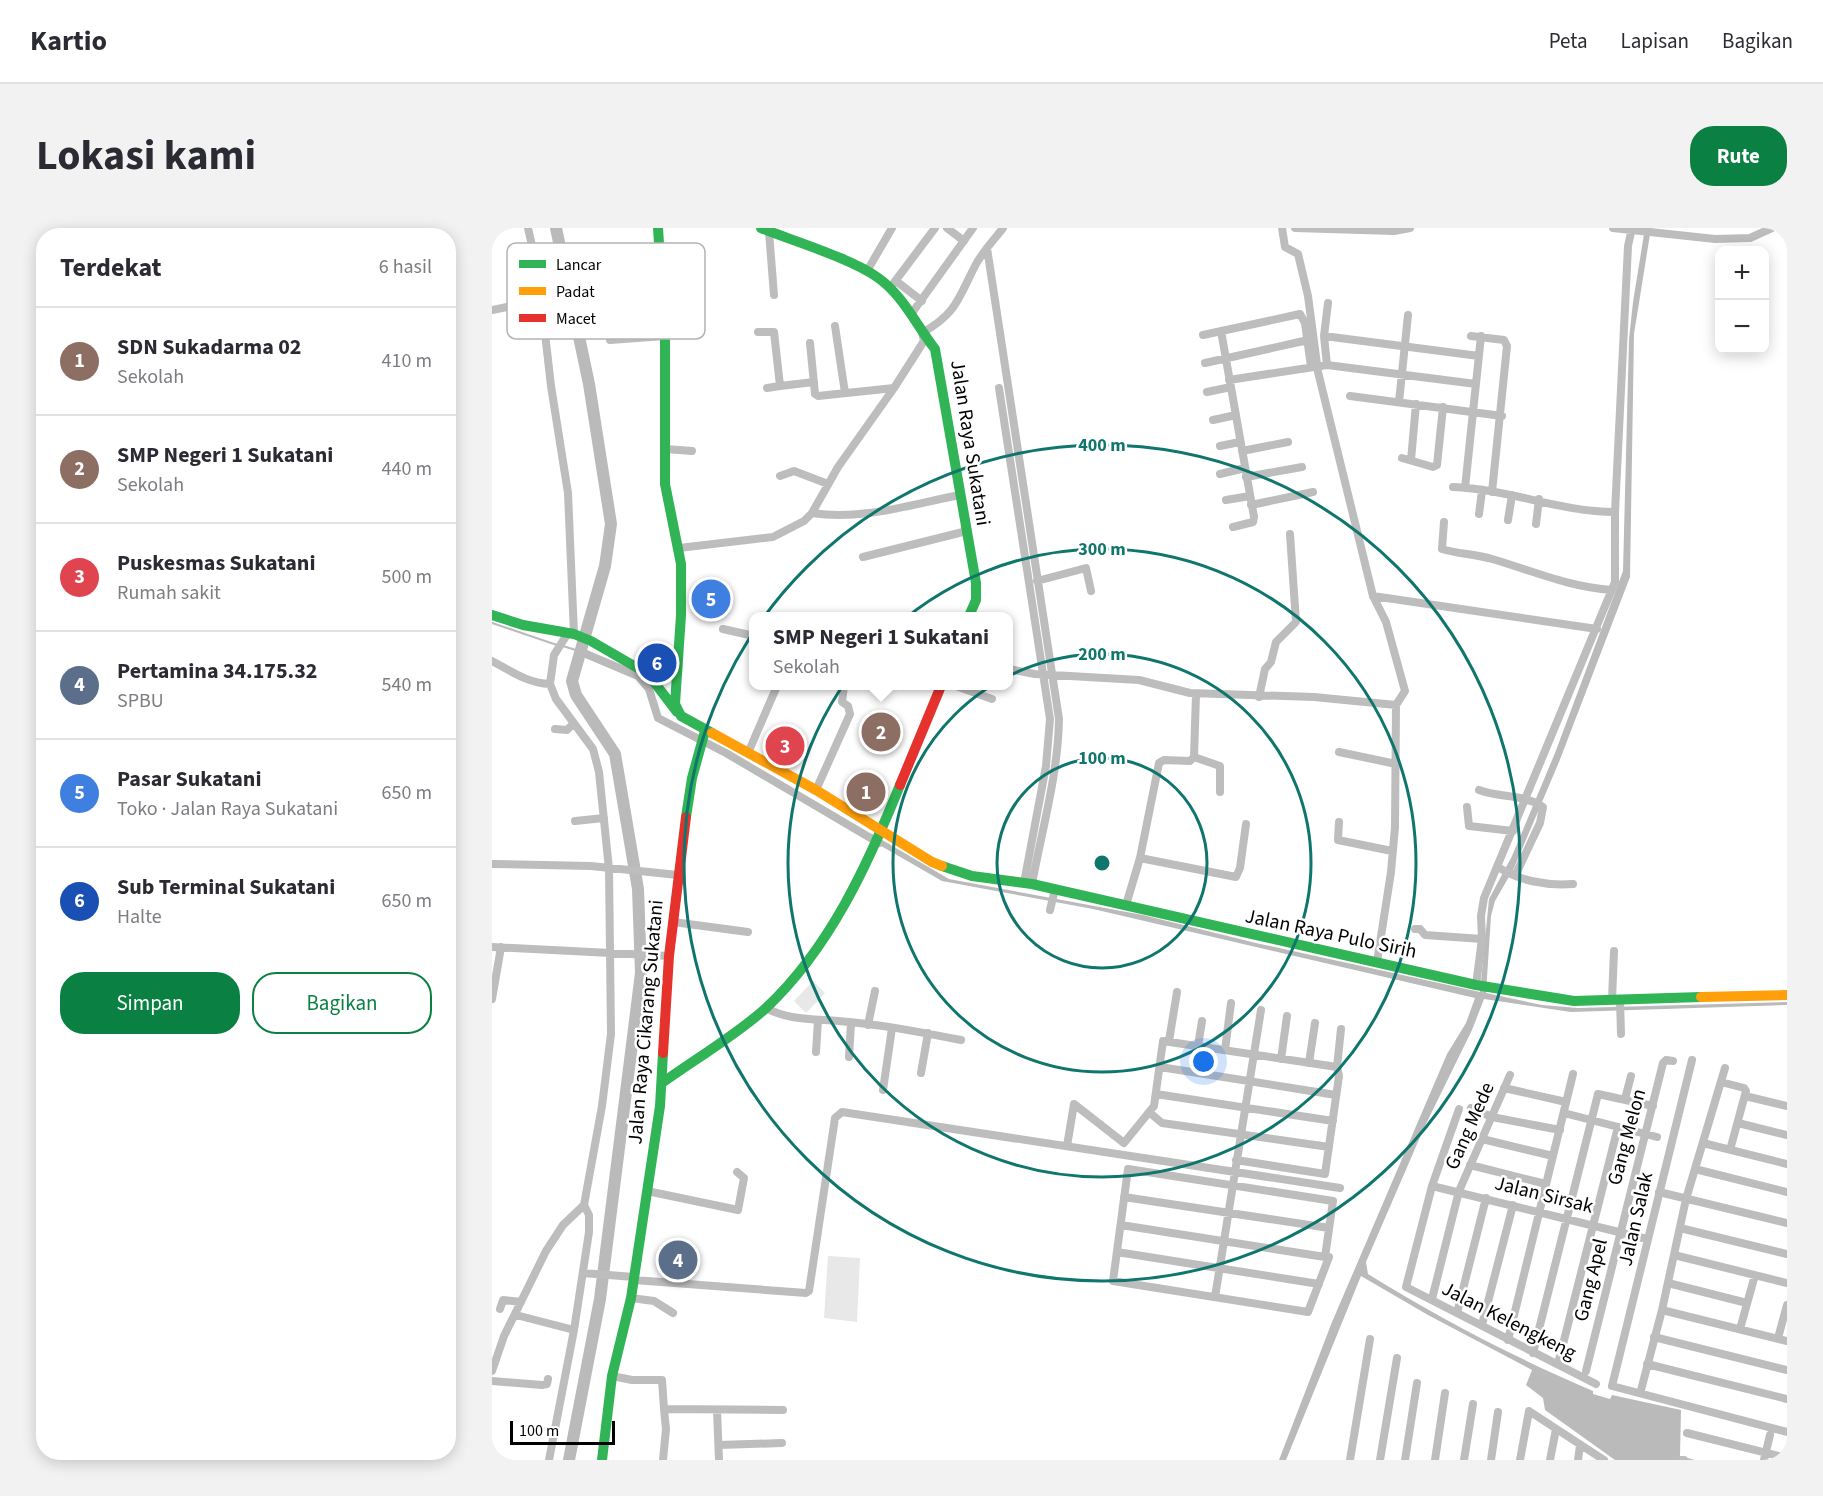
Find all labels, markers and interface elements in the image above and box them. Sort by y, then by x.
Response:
text: Kartio [30,21,107,61]
text: Peta [1549,26,1588,56]
text: Lapisan [1621,26,1689,56]
text: Bagikan [1722,26,1793,56]
text: Lokasi kami [36,126,256,186]
button: Rute [1690,126,1787,186]
legend [507,243,705,339]
map controls [1715,246,1769,354]
button: + [1715,246,1769,300]
text: Terdekat [60,249,162,286]
text: 6 hasil [379,253,432,281]
text: Lancar [556,254,602,276]
text: Padat [556,281,595,303]
button: − [1715,300,1769,354]
text: Macet [556,308,596,330]
text: SDN Sukadarma 02 [117,331,301,363]
text: 1 [74,347,85,375]
text: 410 m [382,347,432,375]
street label: Jalan Raya Sukatani [943,358,997,528]
text: Sekolah [117,363,184,391]
text: 400 m [1078,433,1126,458]
text: SMP Negeri 1 Sukatani [117,439,333,471]
text: 2 [74,455,85,483]
text: 440 m [382,455,432,483]
text: Sekolah [117,471,184,499]
text: 300 m [1078,537,1126,562]
text: Puskesmas Sukatani [117,547,316,579]
text: 3 [74,563,85,591]
text: 500 m [382,563,432,591]
pin: 5 [692,576,730,622]
text: Rumah sakit [117,579,221,607]
popup [749,612,1013,690]
text: SMP Negeri 1 Sukatani [773,621,989,653]
pin: 6 [638,640,676,686]
text: 200 m [1078,642,1126,667]
text: Sekolah [773,653,840,681]
text: Pertamina 34.175.32 [117,655,317,687]
text: 4 [74,671,85,699]
text: 540 m [382,671,432,699]
text: SPBU [117,687,164,715]
pin: 2 [862,710,900,754]
pin: 3 [766,724,804,768]
text: 100 m [1078,746,1126,771]
text: Pasar Sukatani [117,763,261,795]
pin: 1 [846,770,886,814]
text: 5 [74,779,85,807]
text: 650 m [382,779,432,807]
text: Toko · Jalan Raya Sukatani [117,795,338,823]
centre of rings [1092,853,1112,873]
text: Sub Terminal Sukatani [117,871,335,903]
text: 6 [74,887,85,915]
text: 650 m [382,887,432,915]
street label: Jalan Raya Cikarang Sukatani [621,899,671,1145]
street label: Jalan Raya Pulo Sirih [1243,902,1419,966]
text: Halte [117,903,162,931]
button: Simpan [60,972,240,1034]
button: Bagikan [252,972,432,1034]
your location [1189,1047,1218,1076]
street label: Gang Mede [1438,1078,1502,1174]
street label: Gang Melon [1601,1086,1653,1188]
street label: Jalan Sirsak [1492,1169,1596,1221]
street label: Jalan Salak [1612,1169,1660,1269]
street label: Gang Apel [1567,1236,1615,1324]
pin: 4 [658,1238,698,1282]
street label: Jalan Kelengkeng [1437,1275,1581,1367]
scale bar [510,1418,615,1446]
text: 100 m [519,1420,559,1442]

